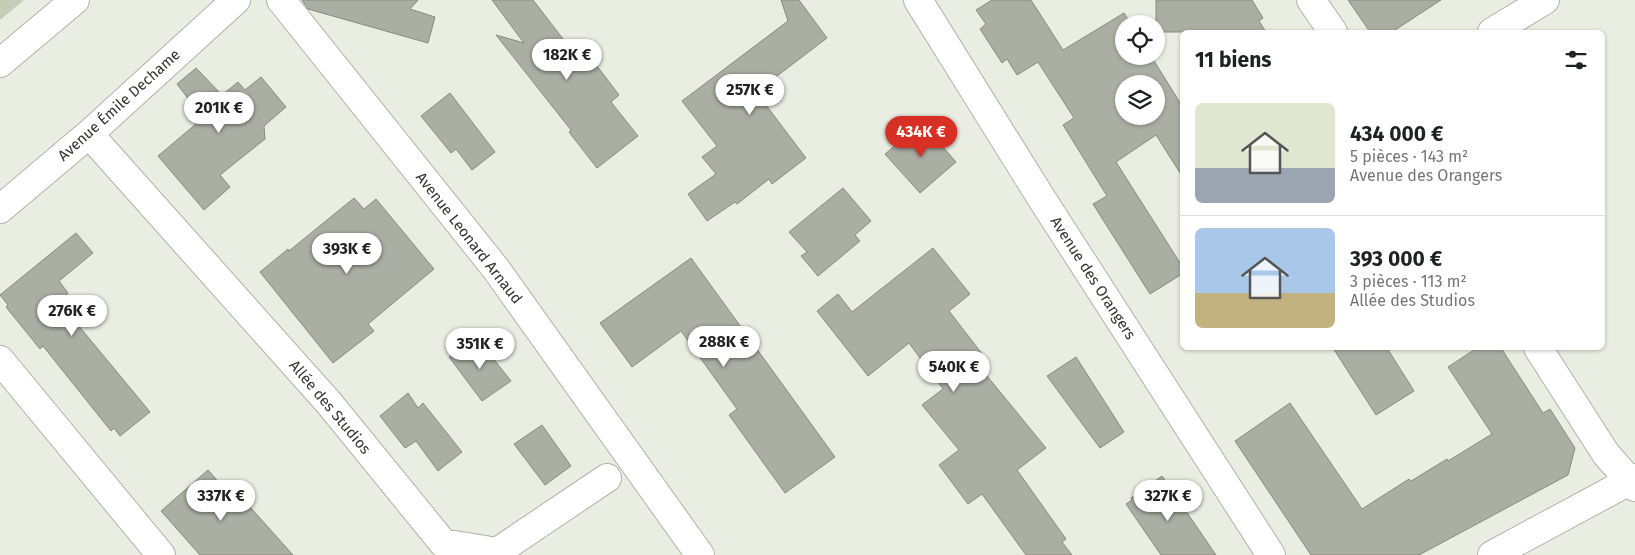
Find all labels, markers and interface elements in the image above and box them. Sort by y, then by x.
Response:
map controls [1115,15,1165,125]
button: locate [1115,15,1165,65]
pin: 182K € [526,38,608,81]
street label: Avenue Émile Dechame [54,45,184,165]
text: 182K € [543,45,591,64]
icon: filters [1562,46,1590,74]
text: 11 biens [1195,47,1271,73]
pin: 257K € [709,74,791,116]
button: layers [1115,75,1165,125]
text: 257K € [726,80,774,99]
pin: 201K € [178,92,260,134]
text: 201K € [195,98,243,117]
pin: 434K € [880,116,962,158]
text: 434 000 € [1350,121,1444,147]
text: 434K € [896,122,946,141]
icon: home [1235,123,1295,183]
text: 5 pièces · 143 m² [1350,147,1468,166]
text: Avenue des Orangers [1350,166,1502,185]
street label: Avenue Leonard Arnaud [412,169,526,307]
street label: Avenue des Orangers [1047,213,1139,343]
pin: 393K € [306,232,388,275]
text: 393K € [323,239,371,258]
text: 393 000 € [1350,246,1442,272]
icon: home [1235,248,1295,308]
text: 3 pièces · 113 m² [1350,272,1467,291]
text: Allée des Studios [1350,291,1475,310]
pin: 276K € [31,294,113,337]
text: 276K € [48,301,96,320]
pin: 288K € [683,326,765,368]
pin: 351K € [439,328,521,370]
text: 288K € [699,332,749,351]
text: 351K € [457,334,503,353]
pin: 540K € [913,350,995,393]
street label: Allée des Studios [285,356,375,458]
text: 540K € [929,357,979,376]
pin: 337K € [180,480,262,522]
pin: 327K € [1127,480,1209,522]
text: 337K € [197,486,245,505]
text: 327K € [1144,486,1192,505]

